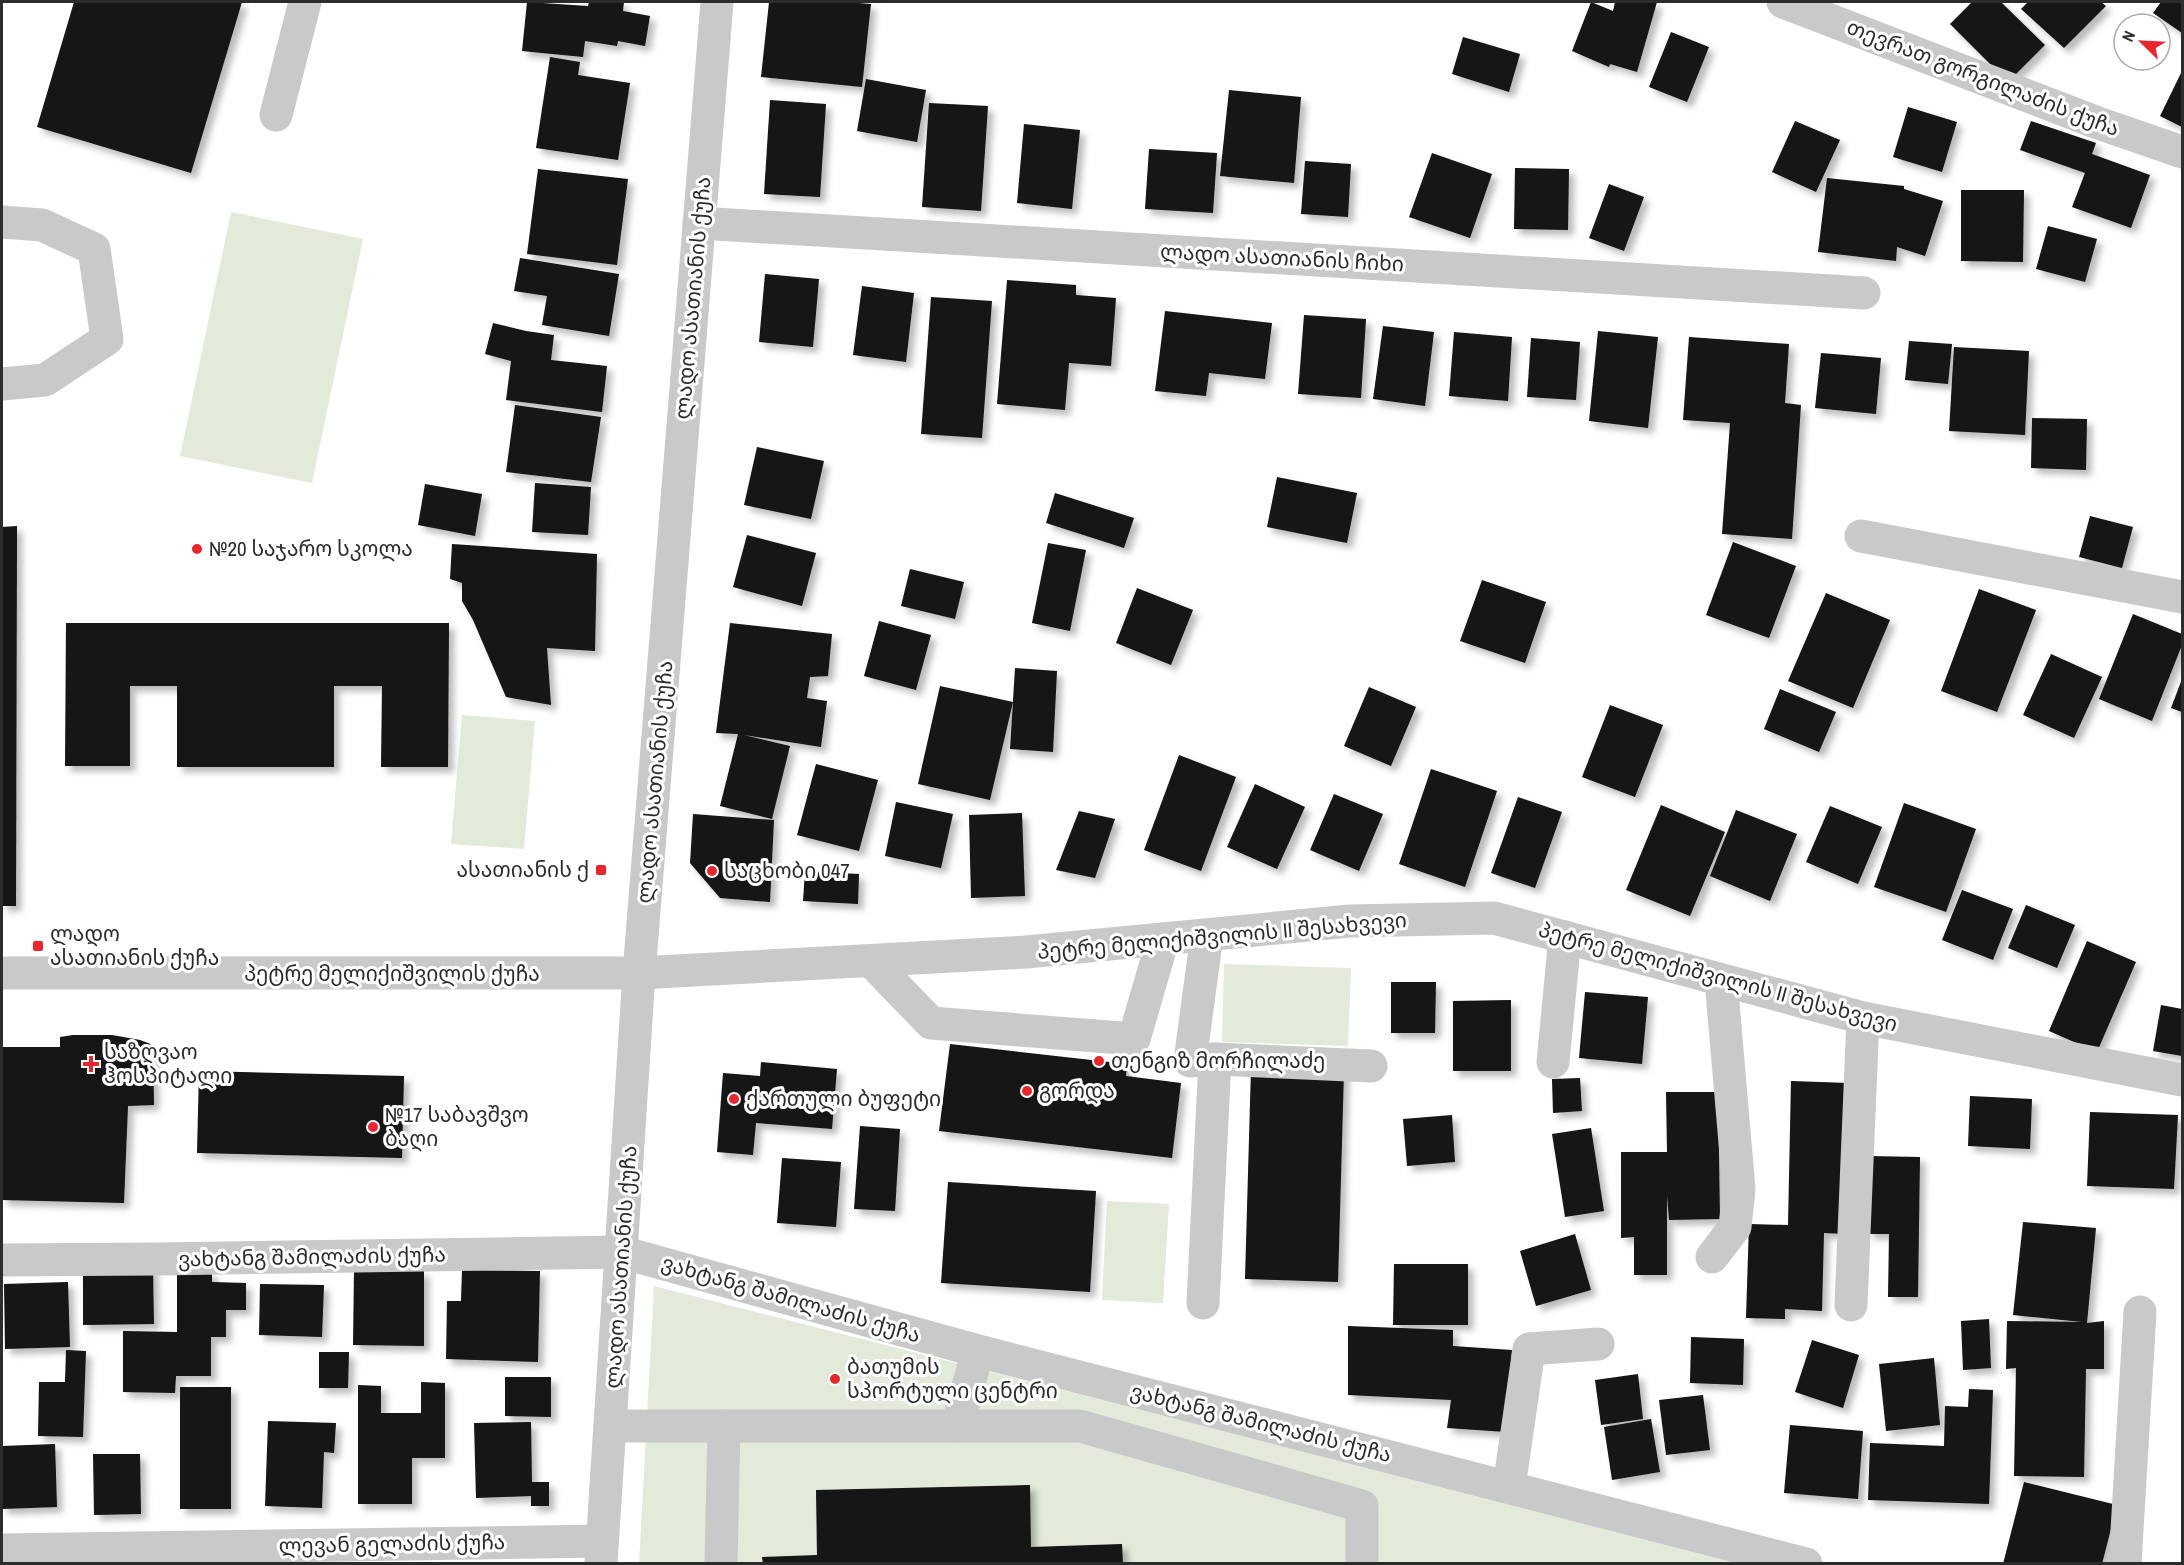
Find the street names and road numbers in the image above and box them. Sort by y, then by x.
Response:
street label: თევრათ გორგილაძის ქუჩა [1843,12,2124,143]
street label: ლადო ასათიანის ქუჩა [667,175,718,421]
street label: ლადო ასათიანის ჩიხი [1159,237,1405,278]
street label: ლადო ასათიანის ქუჩა [629,659,680,905]
street label: პეტრე მელიქიშვილის II შესახვევი [1036,905,1408,966]
street label: პეტრე მელიქიშვილის II შესახვევი [1535,915,1901,1038]
street label: პეტრე მელიქიშვილის ქუჩა [244,959,540,988]
street label: ლადო ასათიანის ქუჩა [598,1144,643,1390]
street label: ვახტანგ შამილაძის ქუჩა [178,1240,446,1273]
street label: ვახტანგ შამილაძის ქუჩა [658,1248,924,1349]
street label: ვახტანგ შამილაძის ქუჩა [1128,1376,1395,1469]
street label: ლევან გელაძის ქუჩა [278,1527,506,1560]

